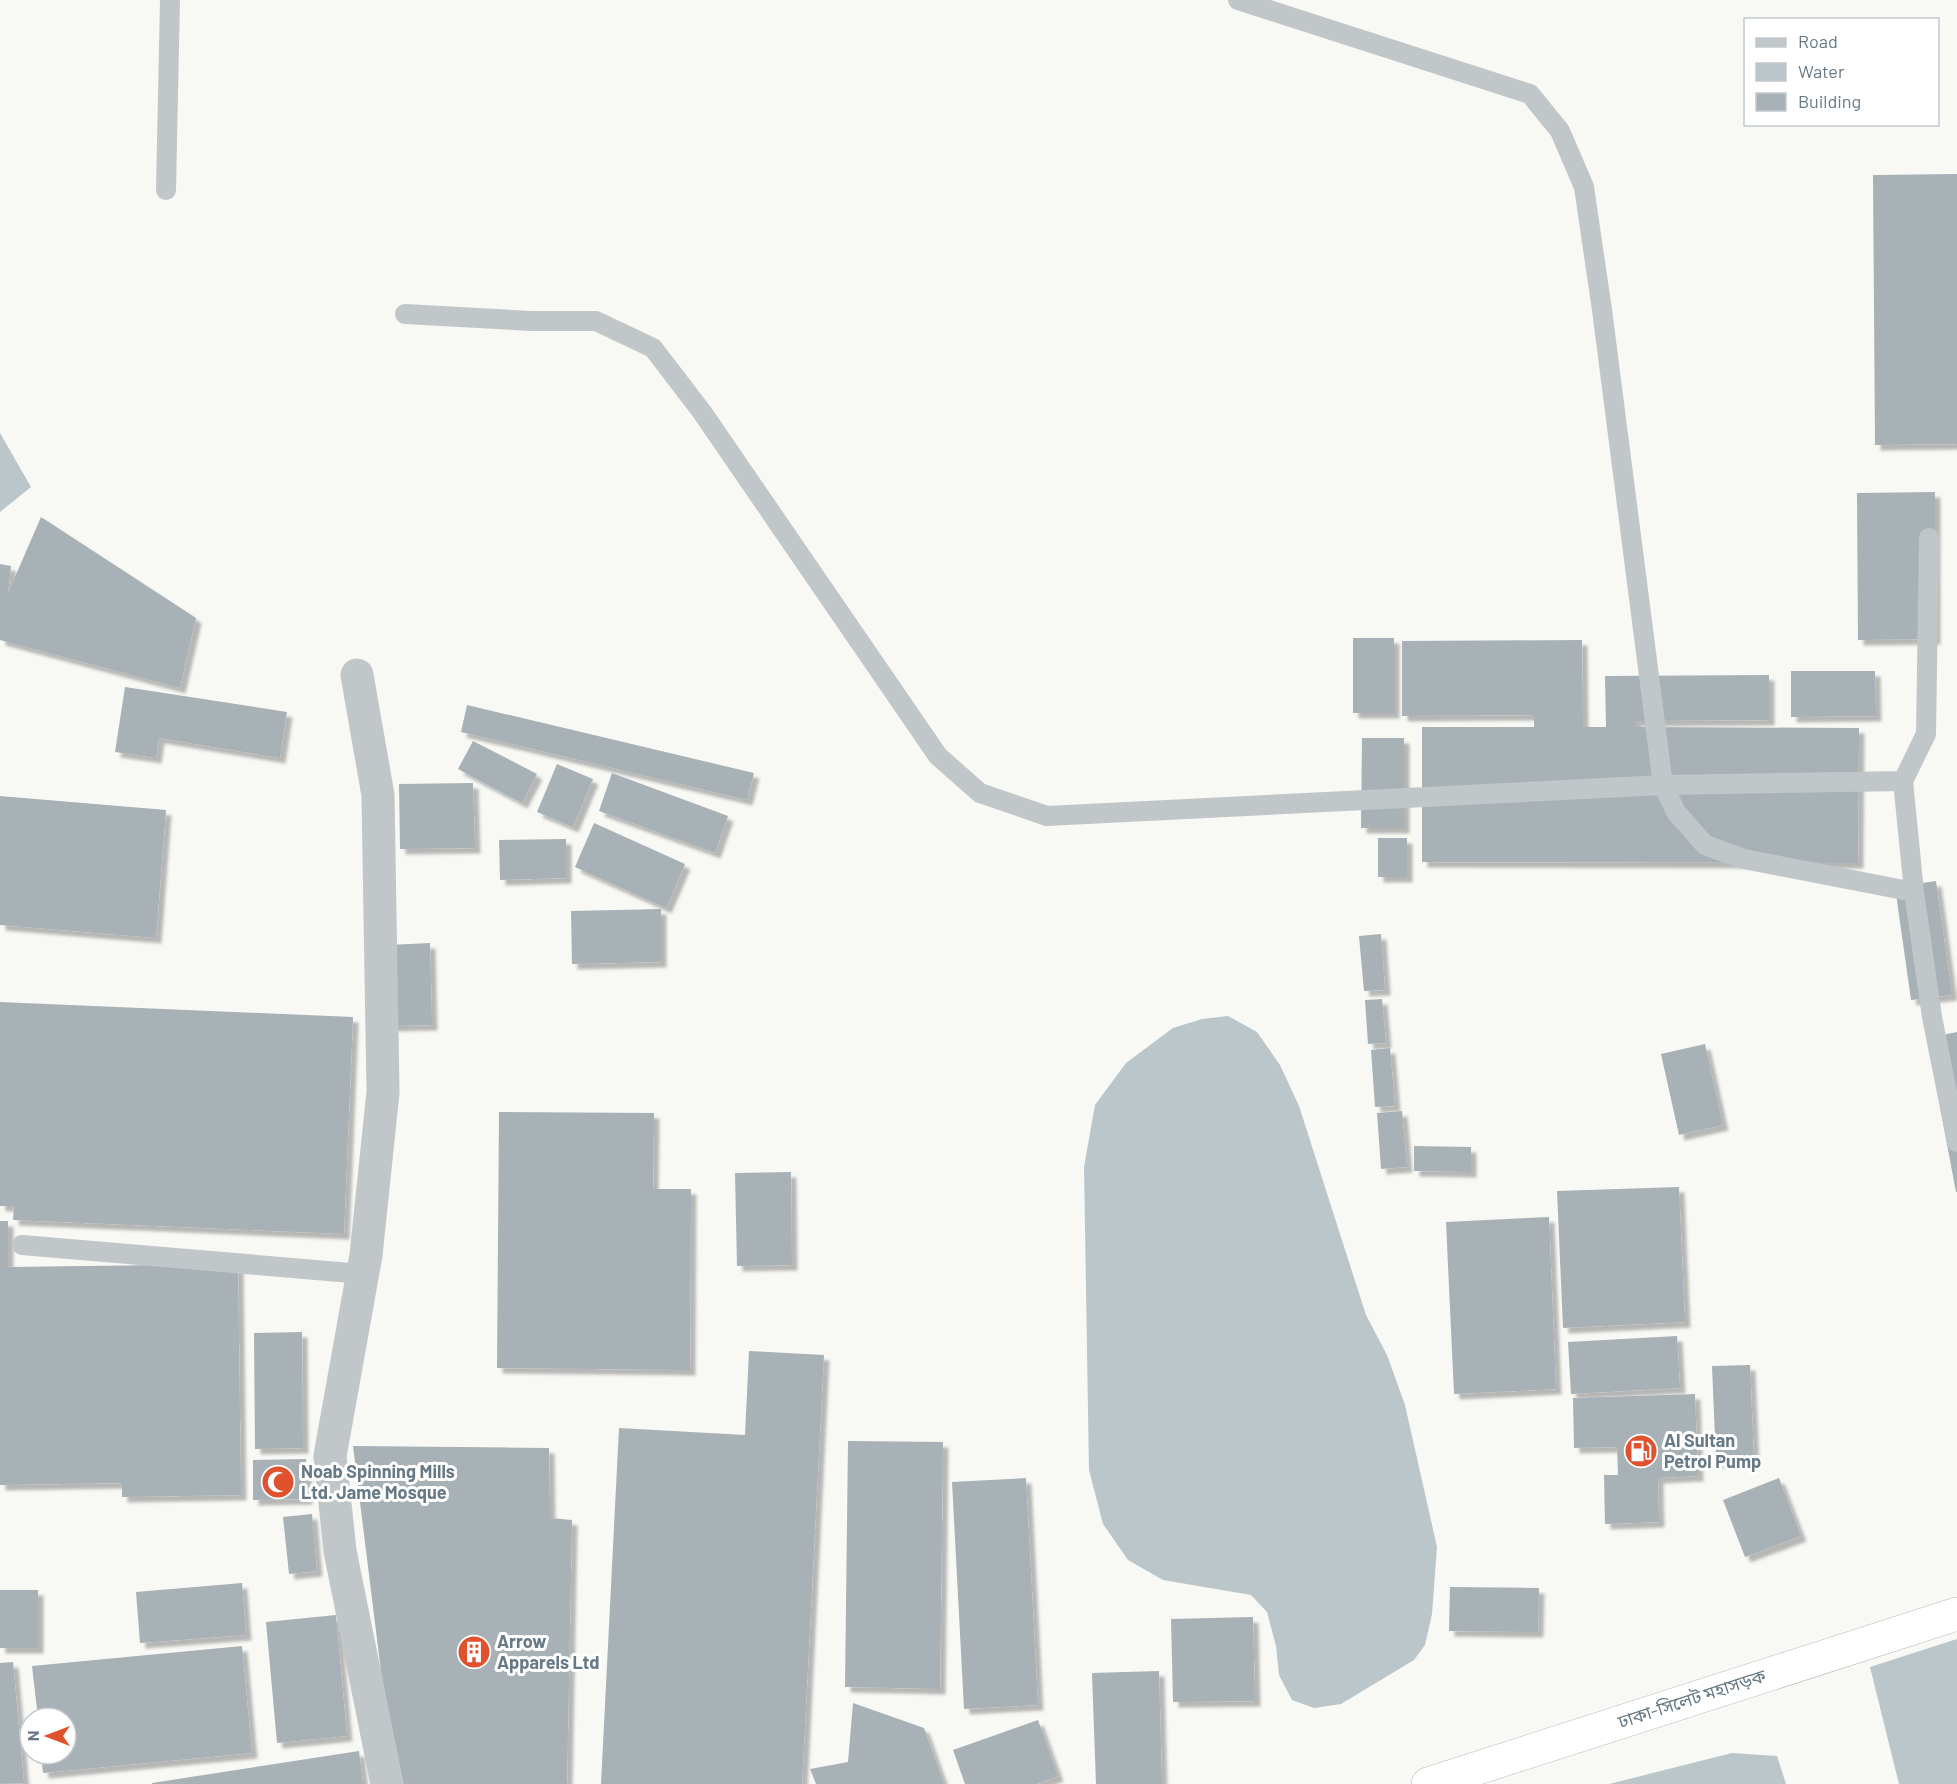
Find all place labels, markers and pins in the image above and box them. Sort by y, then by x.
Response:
place label: Al Sultan Petrol Pump [1664,1429,1761,1472]
fuel station icon: Al Sultan Petrol Pump [1623,1433,1659,1469]
place label: Noab Spinning Mills Ltd. Jame Mosque [301,1460,455,1503]
mosque icon: Noab Spinning Mills Ltd. Jame Mosque [260,1464,296,1500]
place label: Arrow Apparels Ltd [497,1630,599,1673]
building icon: Arrow Apparels Ltd [456,1634,492,1670]

